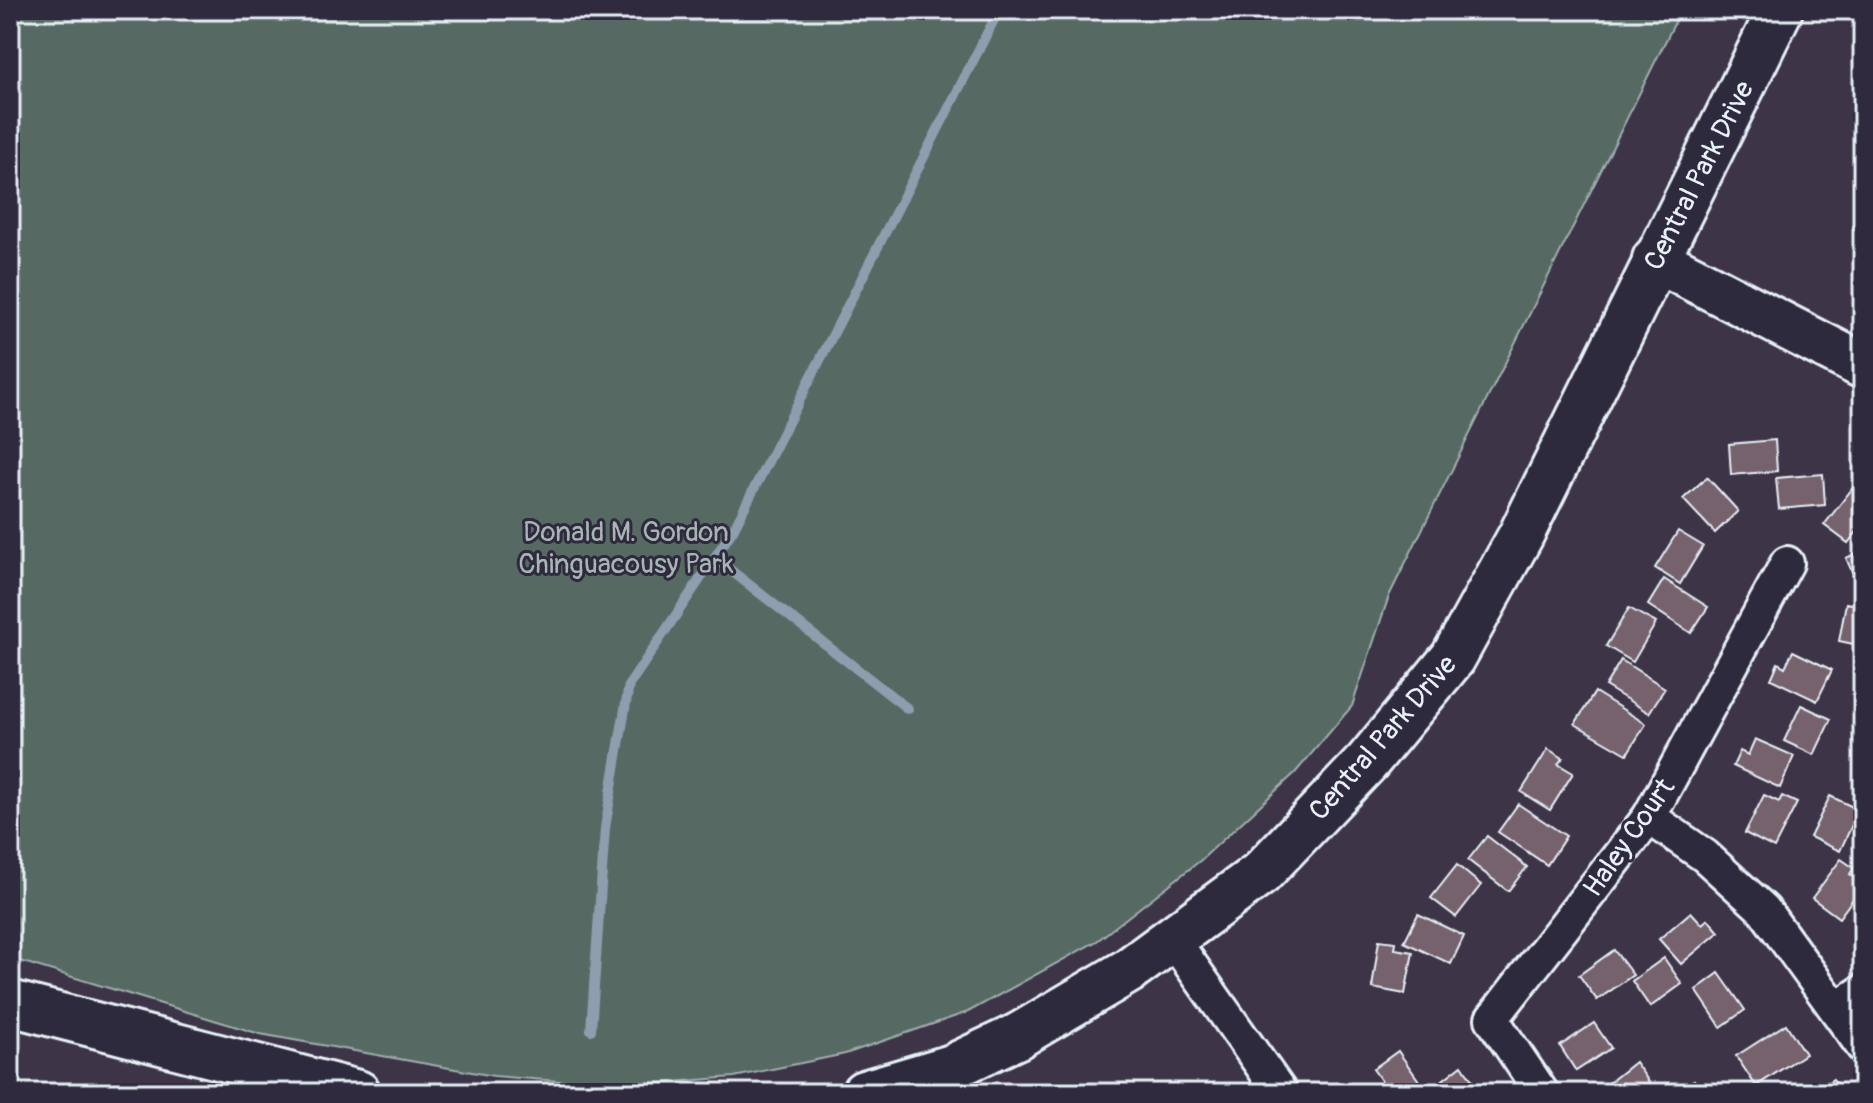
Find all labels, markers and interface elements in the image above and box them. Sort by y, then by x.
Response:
street label: Central Park Drive [1637,75,1762,276]
park label: Donald M. Gordon Chinguacousy Park [518,515,734,582]
street label: Central Park Drive [1302,648,1465,828]
street label: Haley Court [1576,771,1683,904]

